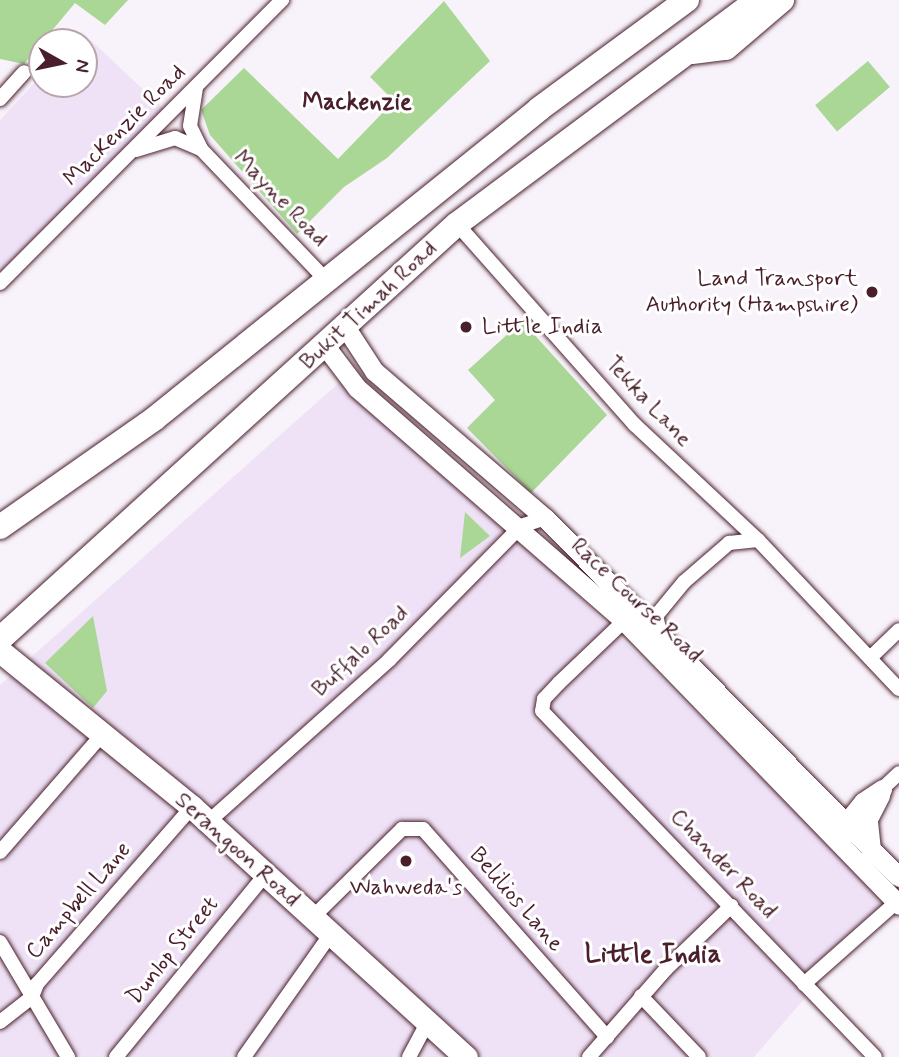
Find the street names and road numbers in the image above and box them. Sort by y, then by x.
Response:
street label: MacKenzie Road [59,60,191,192]
street label: Mayne Road [227,145,333,253]
street label: Bukit Timah Road [297,237,441,375]
street label: Tekka Lane [600,352,696,452]
street label: Race Course Road [565,533,707,669]
street label: Buffalo Road [307,600,415,704]
street label: Serangoon Road [170,788,304,912]
street label: Chander Road [664,804,782,924]
street label: Campbell Lane [20,836,138,966]
street label: Belilios Lane [464,843,568,957]
street label: Dunlop Street [120,890,226,1012]

